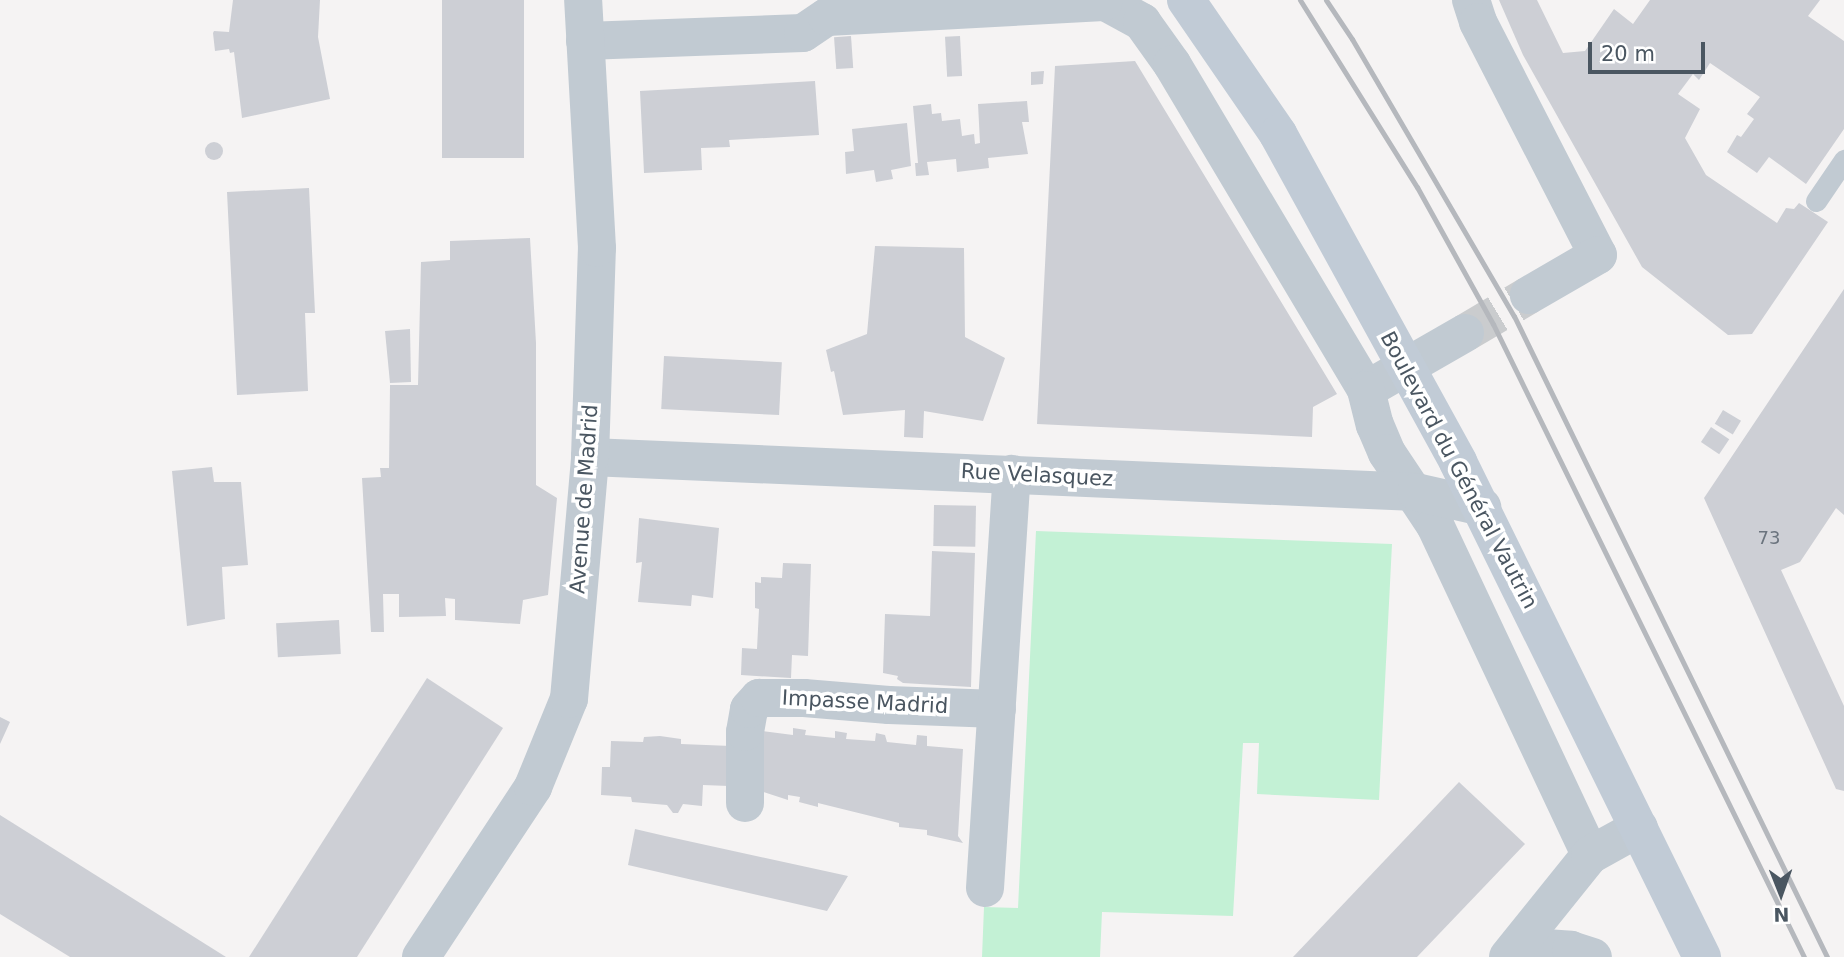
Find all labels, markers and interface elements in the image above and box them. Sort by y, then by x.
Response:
scale bar [1592,28,1709,72]
text: 20 m [1601,42,1655,66]
street label: Boulevard du Général Vautrin [1375,327,1543,613]
street label: Avenue de Madrid [565,403,603,595]
street label: Rue Velasquez [960,458,1114,492]
house number: 73 [1758,527,1780,549]
street label: Impasse Madrid [781,685,949,719]
north arrow [1746,859,1816,929]
text: N [1773,904,1790,926]

